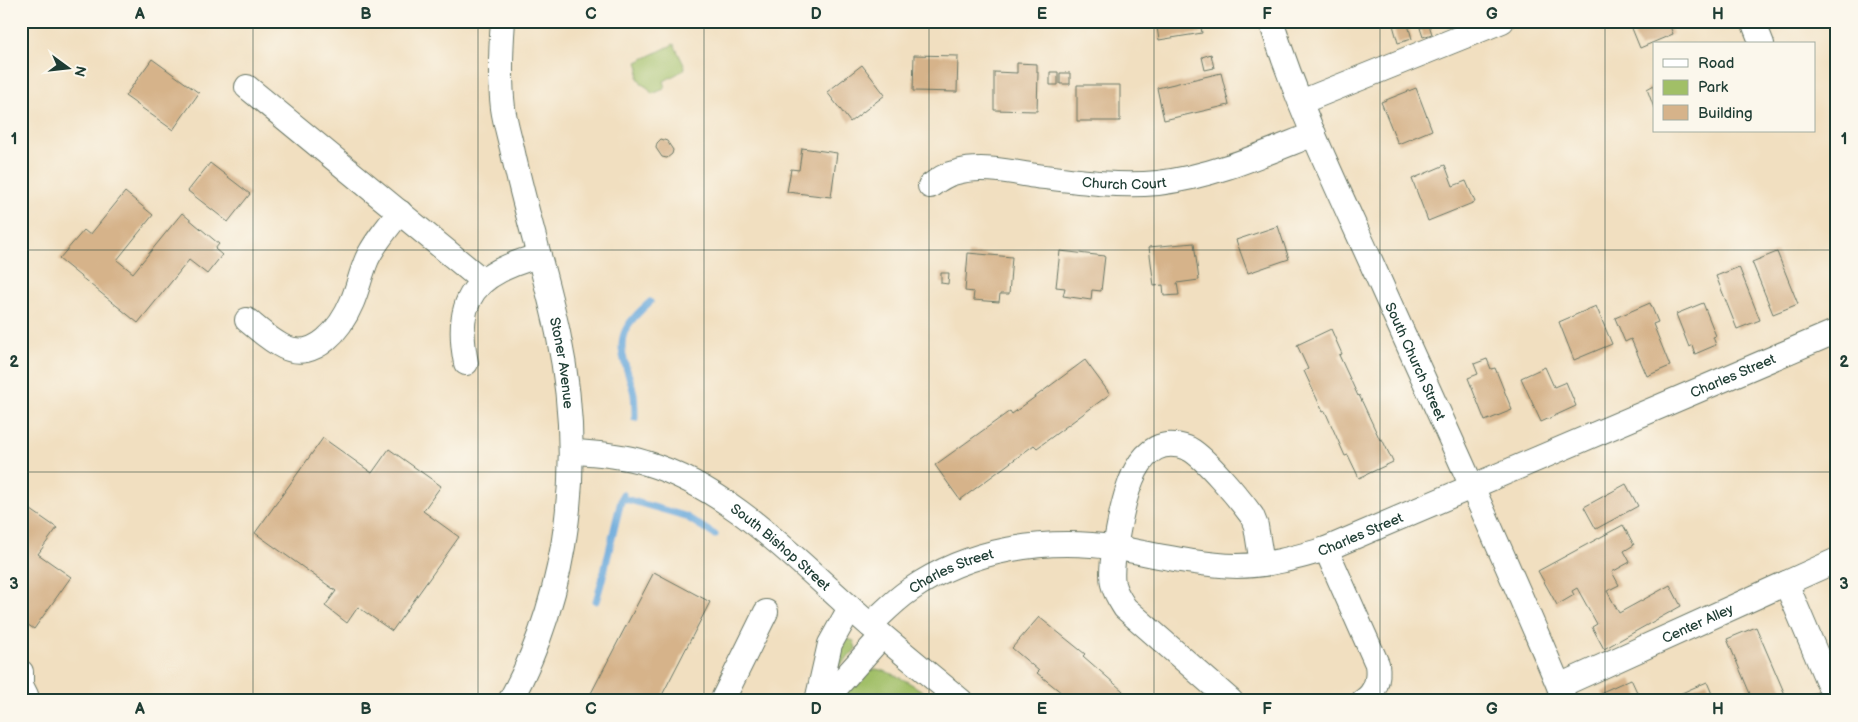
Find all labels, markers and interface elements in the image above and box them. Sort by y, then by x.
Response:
text: A [134,5,145,24]
text: B [360,5,372,24]
text: C [585,5,597,24]
text: D [810,5,822,24]
text: E [1037,5,1047,24]
text: F [1262,5,1272,24]
text: G [1486,5,1498,24]
text: H [1712,5,1724,24]
north arrow [42,42,92,92]
legend [1653,42,1816,132]
text: Road [1698,54,1734,73]
text: N [71,64,90,79]
text: Park [1698,78,1729,97]
text: Building [1698,104,1753,123]
text: 1 [11,130,17,149]
text: 1 [1841,130,1847,149]
street label: Church Court [1081,173,1168,193]
street label: South Church Street [1382,300,1450,423]
street label: Stoner Avenue [546,315,577,409]
street label: Charles Street [1688,350,1779,401]
text: 2 [9,353,19,372]
text: 2 [1839,353,1849,372]
street label: South Bishop Street [727,500,835,595]
street label: Charles Street [1316,508,1406,559]
street label: Charles Street [906,545,996,597]
text: 3 [9,575,19,594]
text: 3 [1839,575,1849,594]
street label: Center Alley [1659,599,1736,647]
text: A [134,700,145,719]
text: B [360,700,372,719]
text: C [585,700,597,719]
text: D [810,700,822,719]
text: E [1037,700,1047,719]
text: F [1262,700,1272,719]
text: G [1486,700,1498,719]
text: H [1712,700,1724,719]

